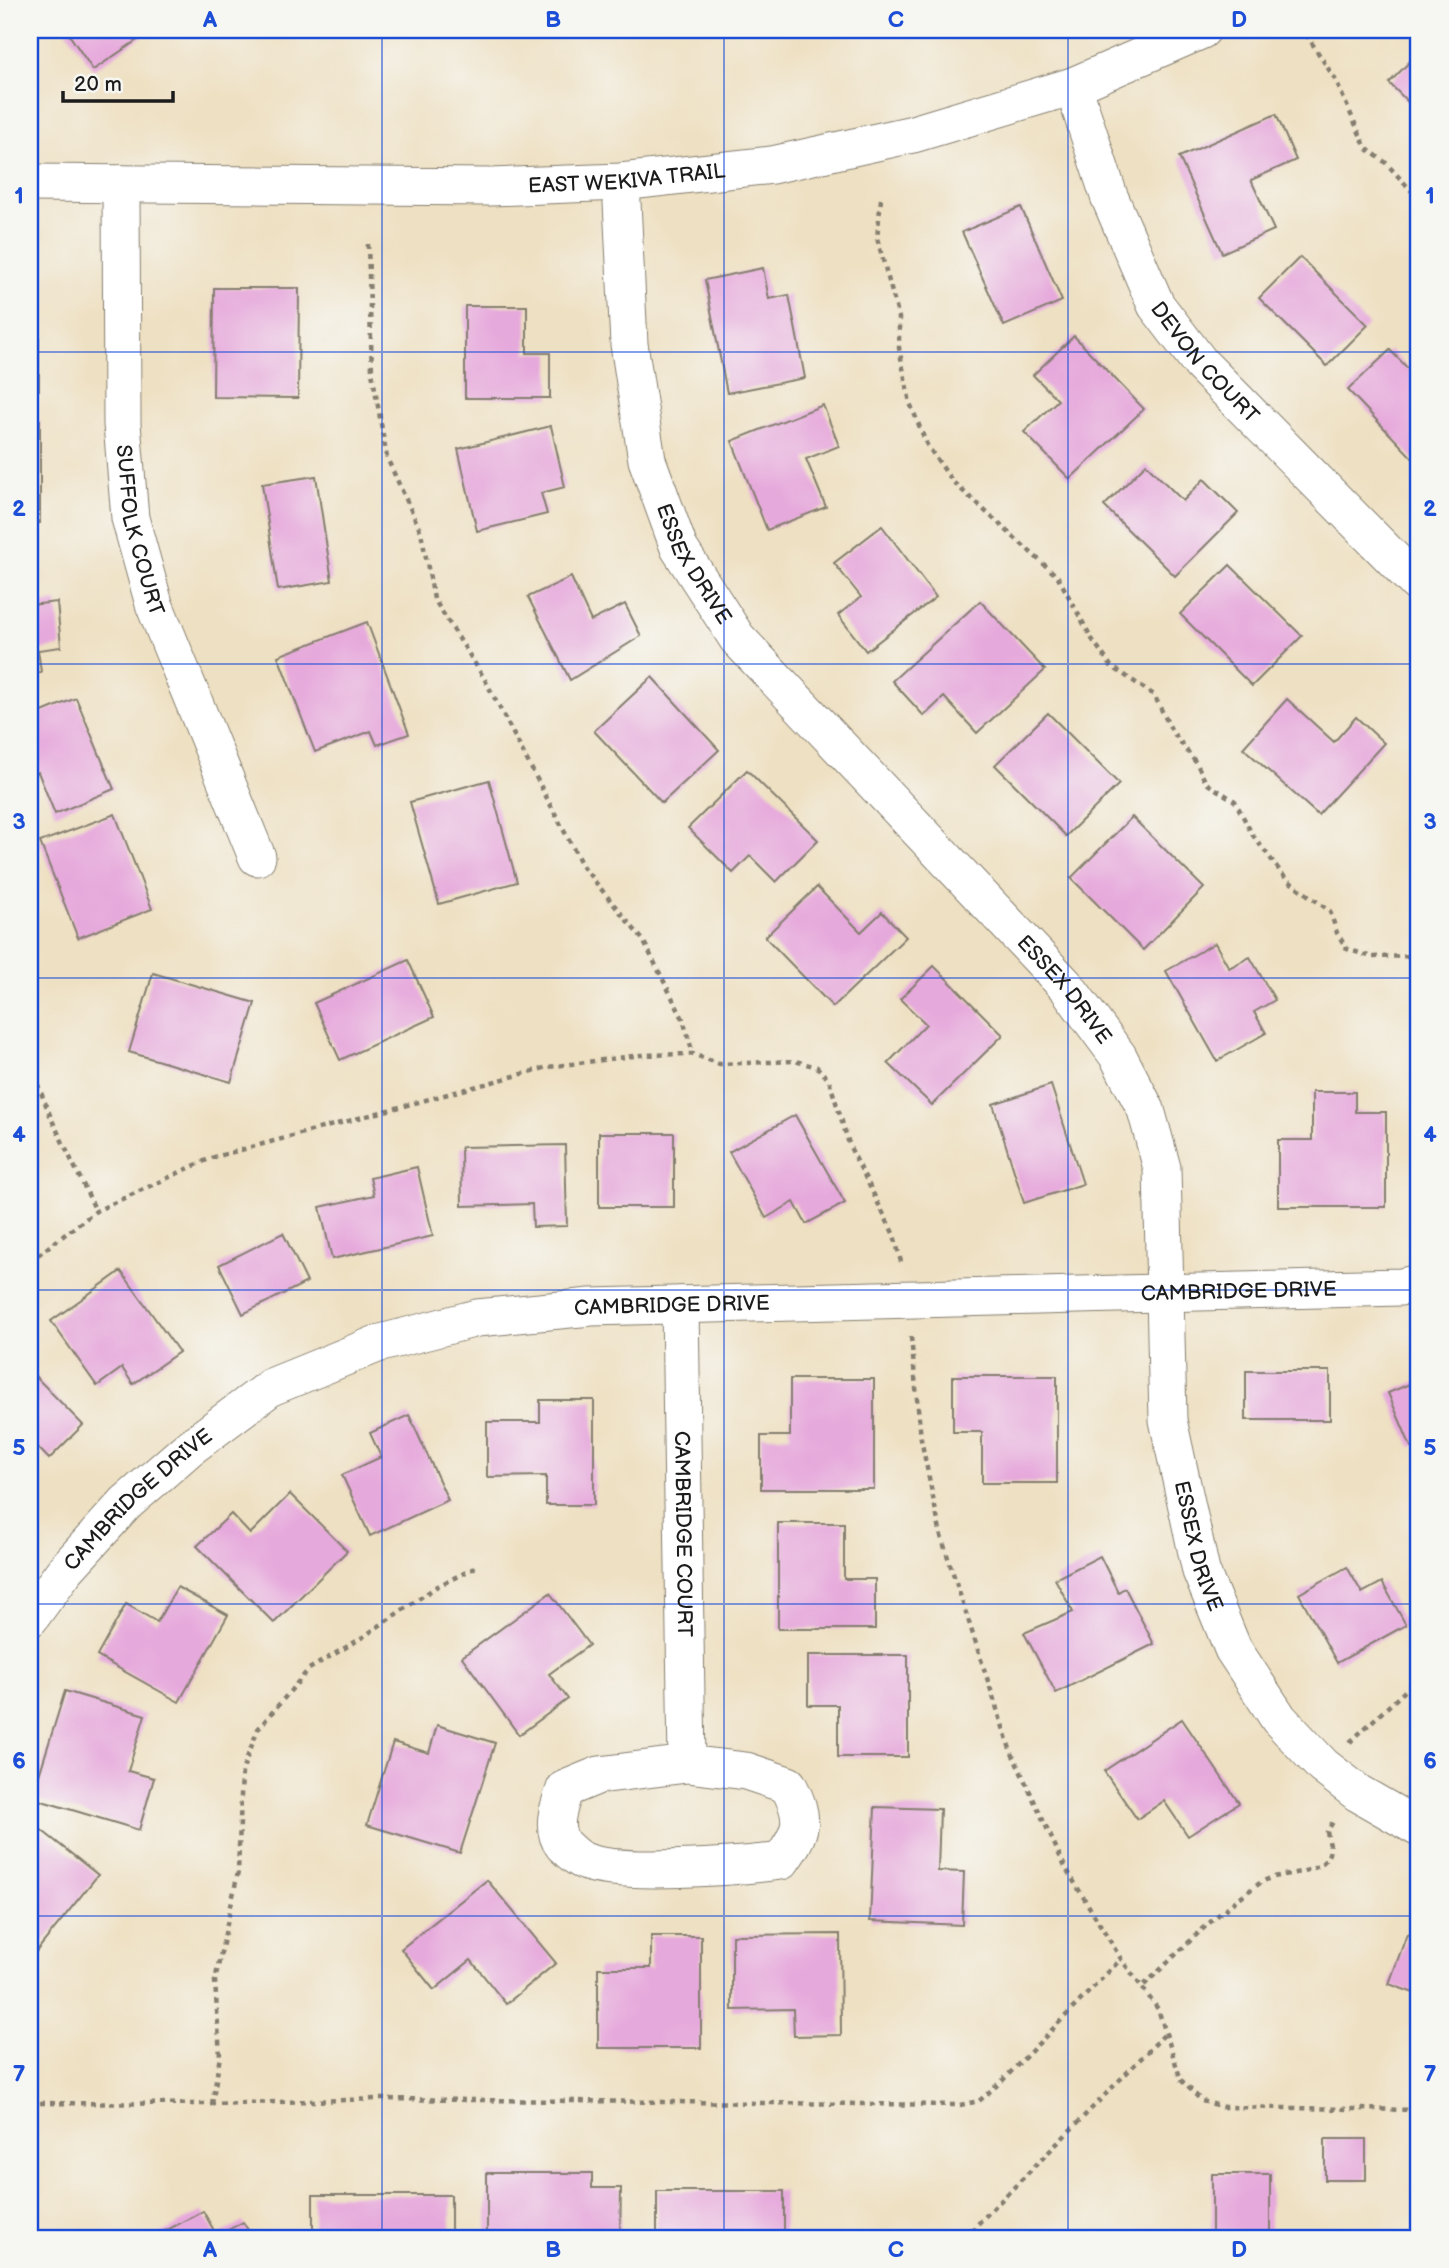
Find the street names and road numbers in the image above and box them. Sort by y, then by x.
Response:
street label: EAST WEKIVA TRAIL [528,158,727,199]
street label: DEVON COURT [1145,297,1264,429]
street label: SUFFOLK COURT [111,444,170,620]
street label: ESSEX DRIVE [651,500,737,629]
street label: ESSEX DRIVE [1012,930,1117,1049]
street label: CAMBRIDGE DRIVE [1141,1277,1337,1306]
street label: CAMBRIDGE DRIVE [573,1291,770,1322]
street label: CAMBRIDGE DRIVE [59,1423,217,1576]
street label: CAMBRIDGE COURT [669,1431,697,1638]
street label: ESSEX DRIVE [1169,1478,1228,1615]

